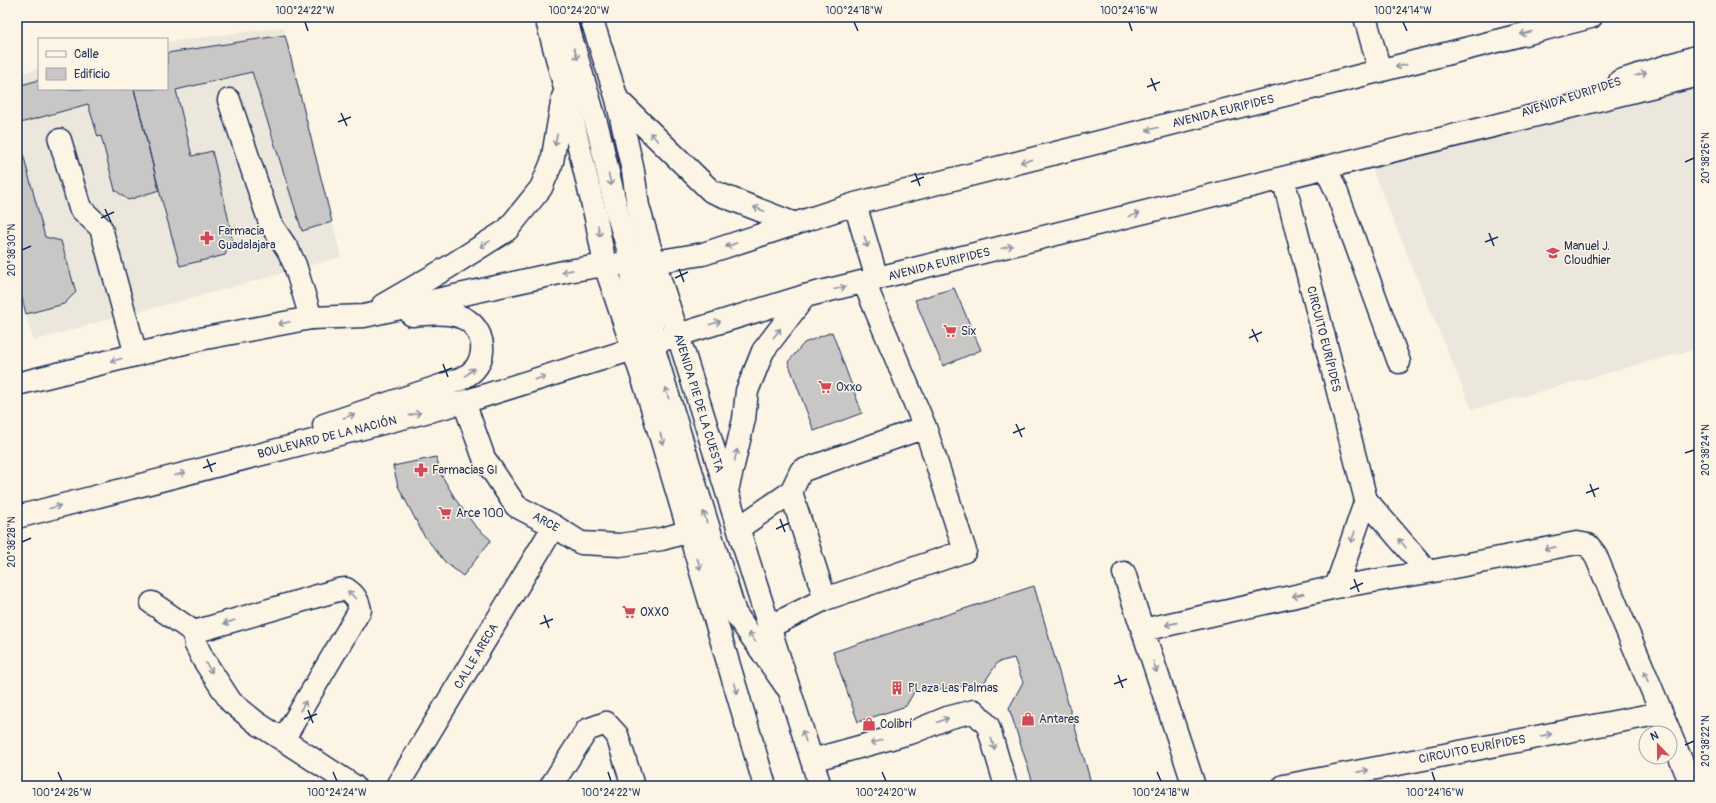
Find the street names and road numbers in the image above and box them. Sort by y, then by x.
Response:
street label: AVENIDA EURIPIDES [1519,74,1623,121]
street label: AVENIDA EURIPIDES [1171,92,1276,131]
street label: AVENIDA EURIPIDES [887,245,992,284]
street label: CIRCUITO EURÍPIDES [1303,284,1345,394]
street label: AVENIDA PIE DE LA CUESTA [670,332,727,475]
street label: BOULEVARD DE LA NACIÓN [256,412,398,462]
street label: ARCE [530,509,562,536]
street label: CALLE ARECA [451,621,502,692]
street label: CIRCUITO EURÍPIDES [1417,731,1527,767]

